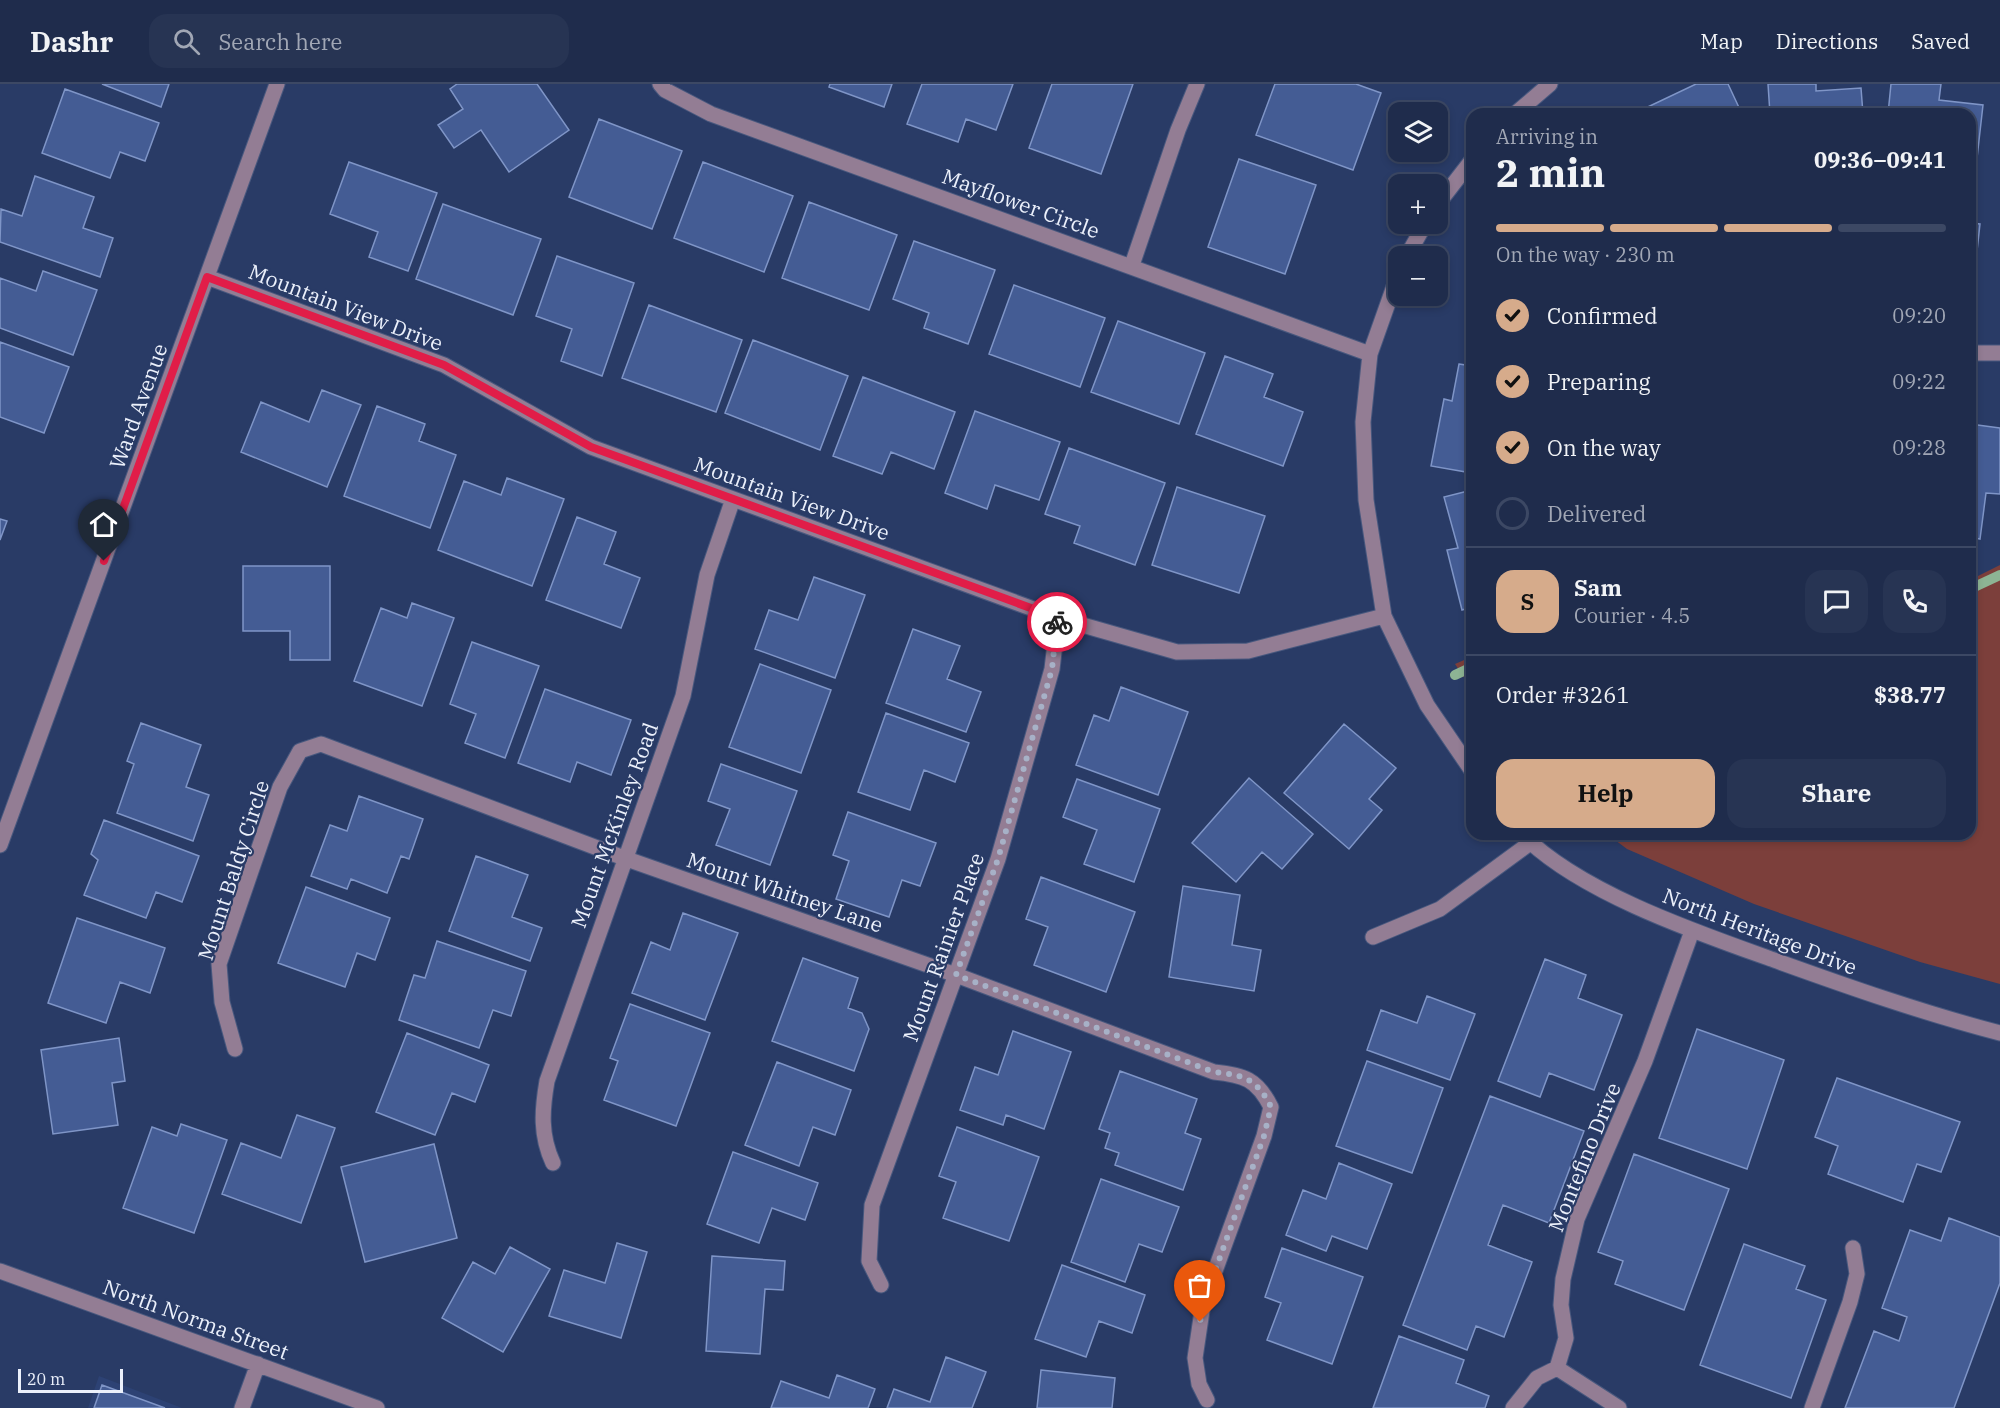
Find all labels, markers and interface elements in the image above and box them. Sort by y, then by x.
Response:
search box [149,14,569,68]
text: Dashr [30,23,113,60]
icon: search [170,25,203,58]
text: Search here [218,27,342,56]
text: Map [1700,27,1743,55]
text: Directions [1776,27,1878,55]
text: Saved [1911,27,1970,55]
map controls [1388,102,1448,306]
button: layers [1388,102,1448,162]
text: Arriving in [1496,123,1598,150]
text: 09:36–09:41 [1814,145,1946,174]
text: 2 min [1496,147,1605,198]
street label: Mayflower Circle [939,162,1103,244]
button: + [1388,174,1448,234]
text: On the way · 230 m [1496,241,1675,268]
button: − [1388,246,1448,306]
street label: Mountain View Drive [245,257,447,357]
icon: check [1496,299,1529,332]
text: Confirmed [1547,301,1658,330]
text: 09:20 [1892,302,1946,329]
street label: Ward Avenue [102,340,174,472]
icon: check [1496,365,1529,398]
text: Preparing [1547,367,1651,396]
text: 09:22 [1892,368,1946,395]
icon: check [1496,431,1529,464]
text: On the way [1547,433,1661,462]
text: 09:28 [1892,434,1946,461]
street label: Mountain View Drive [690,450,894,546]
pin [78,499,129,561]
text: Delivered [1547,499,1646,528]
icon: home [87,508,120,541]
button: chat [1805,570,1868,633]
button: phone [1883,570,1946,633]
text: Sam [1574,573,1622,602]
text: S [1521,587,1534,616]
courier [1027,592,1087,652]
text: Courier · 4.5 [1574,602,1690,629]
icon: bike [1041,606,1074,639]
text: Order #3261 [1496,680,1630,709]
text: $38.77 [1874,680,1946,709]
street label: Mount McKinley Road [564,718,664,932]
button: Help [1496,759,1715,828]
button: Share [1727,759,1946,828]
street label: Mount Baldy Circle [191,777,275,963]
street label: Mount Whitney Lane [683,845,887,939]
street label: Mount Rainier Place [896,849,990,1045]
street label: North Heritage Drive [1659,881,1861,981]
street label: Montefino Drive [1541,1078,1627,1236]
pin [1174,1260,1225,1322]
icon: bag [1183,1269,1216,1302]
street label: North Norma Street [99,1272,293,1366]
scale bar [18,1366,123,1394]
text: 20 m [27,1369,65,1389]

